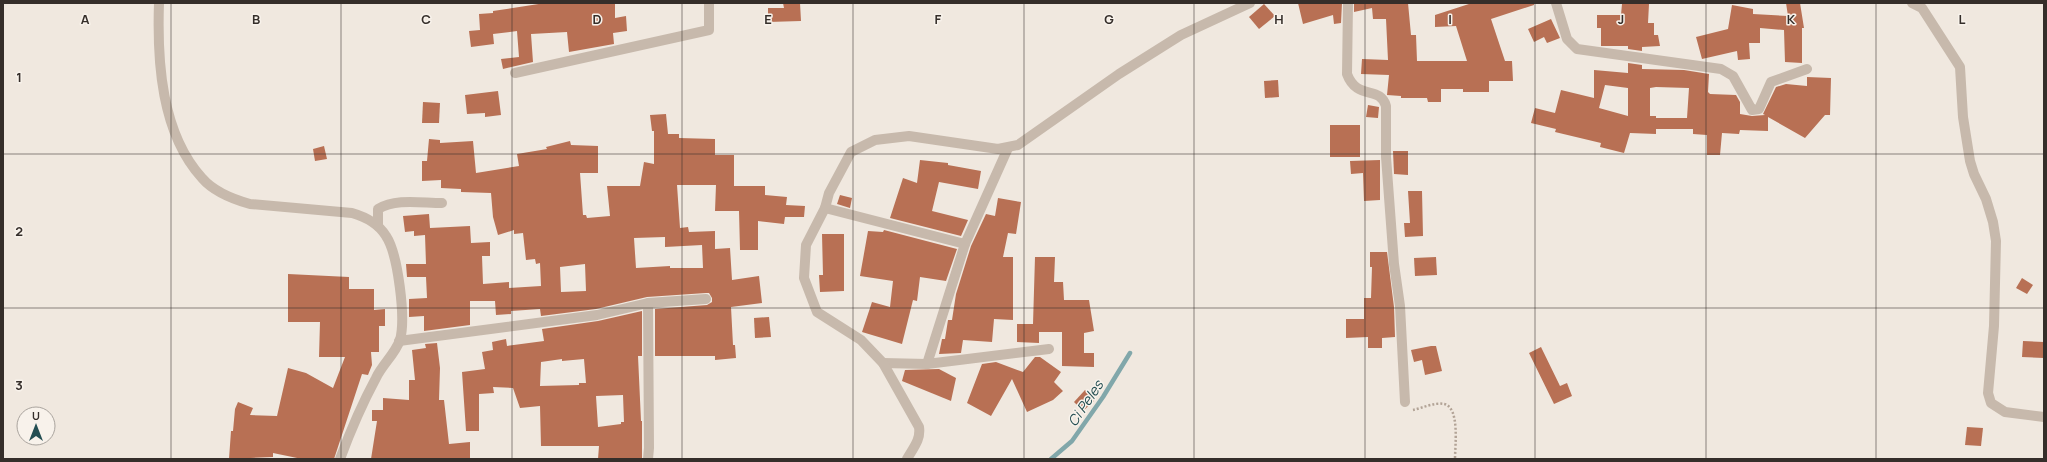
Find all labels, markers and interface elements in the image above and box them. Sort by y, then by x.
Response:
text: A [81,10,90,28]
text: B [252,10,260,28]
text: C [421,10,431,28]
text: D [592,10,602,28]
text: E [764,10,772,28]
text: F [935,10,942,28]
text: G [1104,10,1114,28]
text: H [1274,10,1284,28]
text: I [1448,10,1452,28]
text: J [1618,10,1624,28]
text: K [1787,10,1796,28]
text: L [1959,10,1966,28]
text: 1 [16,68,22,86]
text: 2 [15,222,23,240]
water label: Ci Peles [1063,375,1108,430]
text: 3 [15,376,23,394]
north arrow [16,406,56,446]
text: U [32,408,40,423]

